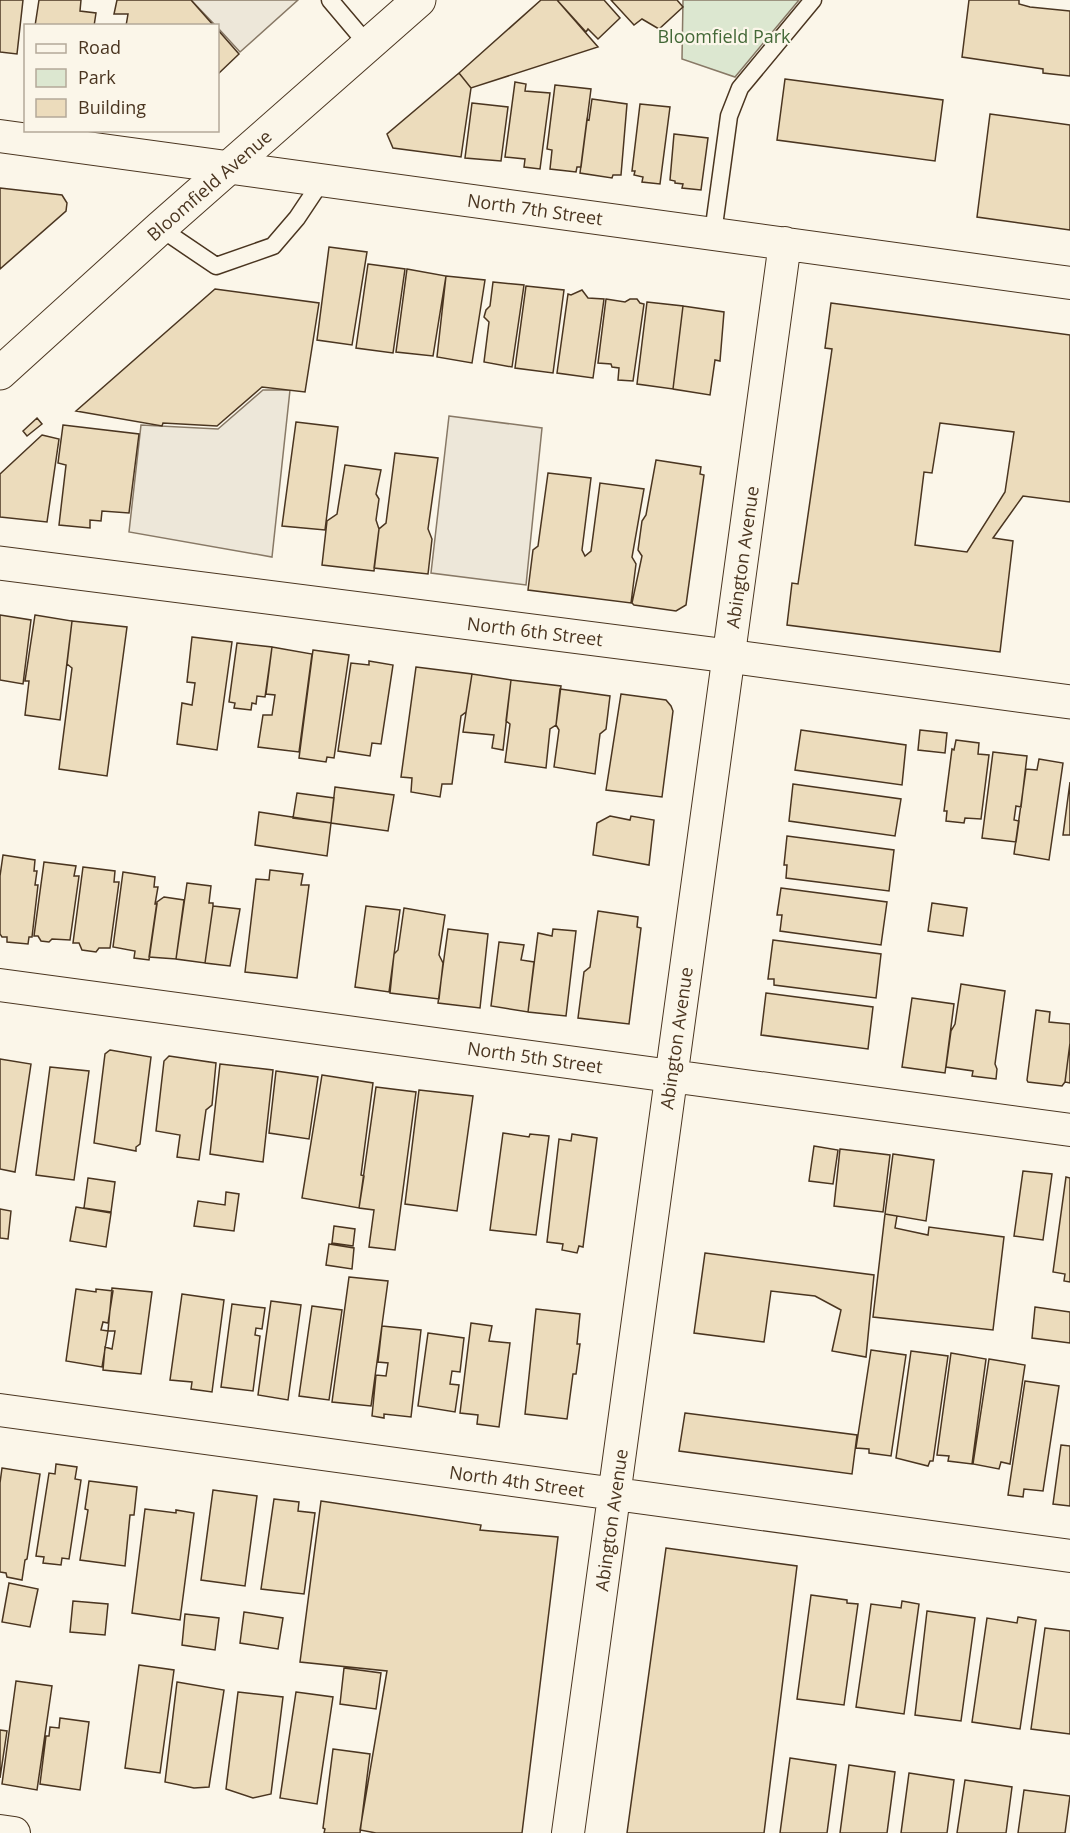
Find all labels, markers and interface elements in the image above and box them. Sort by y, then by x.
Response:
legend [24,24,219,132]
park label: Bloomfield Park [657,24,791,48]
text: Road [78,35,121,59]
text: Park [78,65,116,89]
text: Building [78,95,146,119]
street label: Bloomfield Avenue [141,124,277,246]
street label: North 7th Street [466,188,604,230]
street label: Abington Avenue [720,484,764,630]
street label: North 6th Street [466,611,604,651]
street label: Abington Avenue [654,965,698,1111]
street label: North 5th Street [466,1036,604,1078]
street label: Abington Avenue [589,1447,633,1593]
street label: North 4th Street [448,1460,586,1502]

